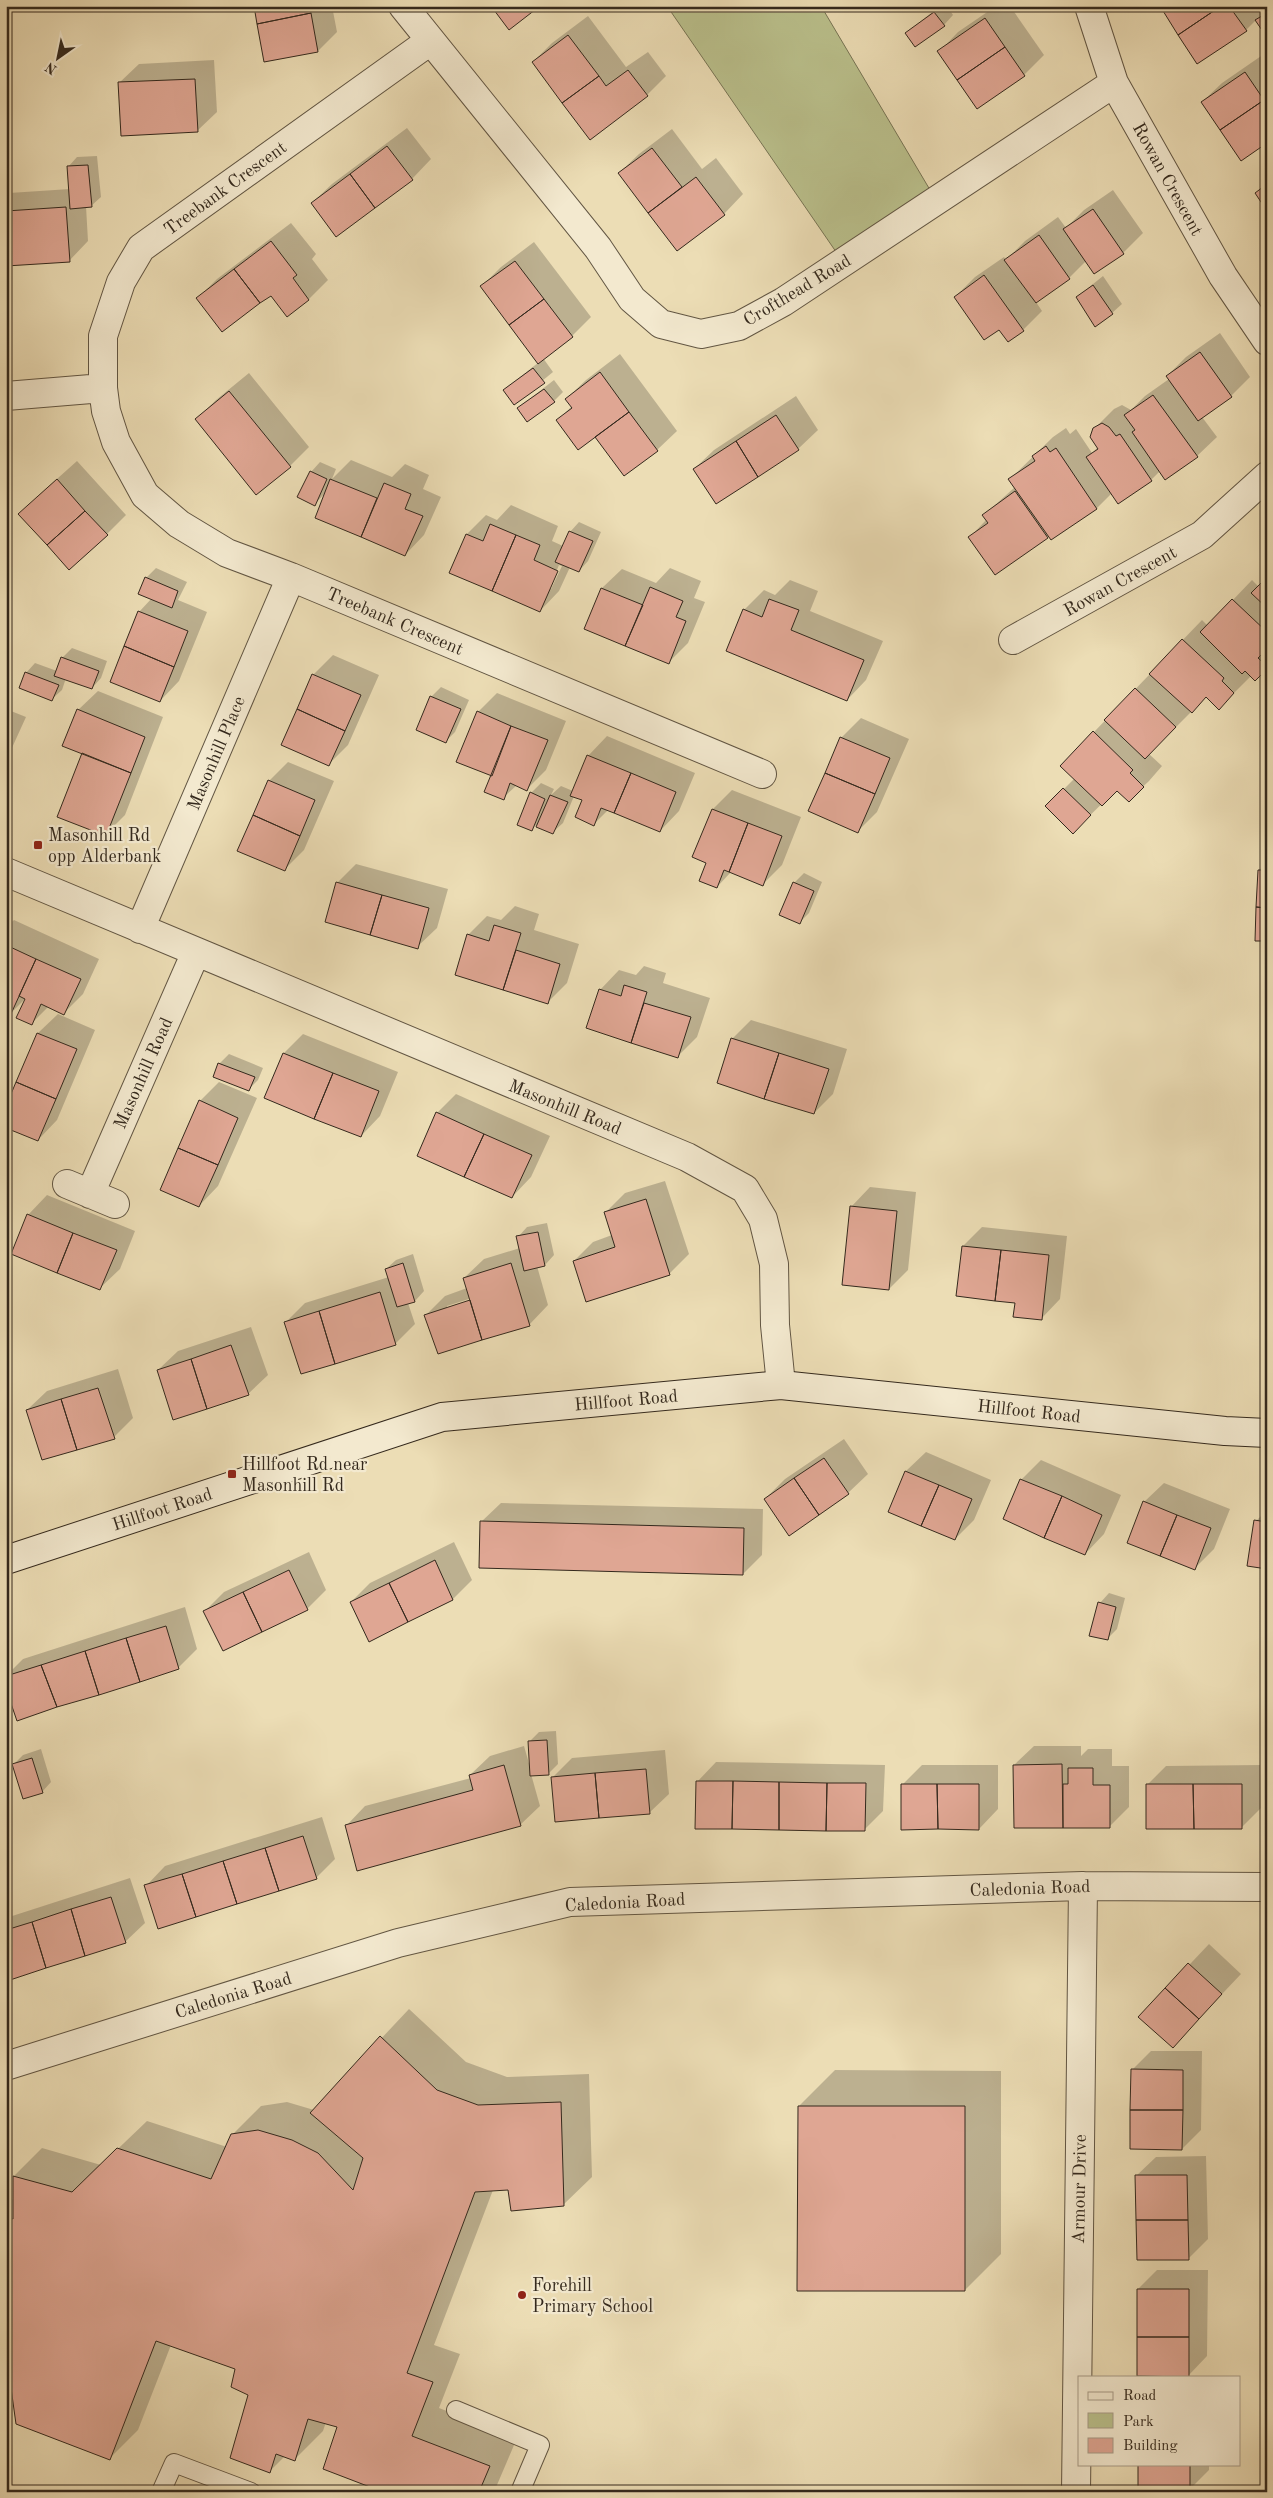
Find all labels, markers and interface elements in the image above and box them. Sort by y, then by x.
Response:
north arrow [32,32,82,82]
text: N [43,59,60,77]
street label: Rowan Crescent [1129,120,1206,239]
street label: Treebank Crescent [161,138,290,239]
street label: Crofthead Road [741,252,854,330]
street label: Rowan Crescent [1061,543,1180,620]
street label: Treebank Crescent [324,585,466,659]
street label: Masonhill Place [185,694,249,813]
place label: Masonhill Rd opp Alderbank [48,827,161,866]
marker: Masonhill Rd opp Alderbank [32,839,44,851]
street label: Masonhill Road [111,1015,177,1132]
street label: Masonhill Road [506,1077,624,1139]
street label: Hillfoot Road [573,1387,679,1414]
street label: Hillfoot Road [976,1398,1082,1426]
place label: Hillfoot Rd near Masonhill Rd [242,1456,368,1495]
marker: Hillfoot Rd near Masonhill Rd [226,1468,238,1480]
street label: Hillfoot Road [110,1485,215,1535]
street label: Caledonia Road [969,1878,1091,1900]
street label: Caledonia Road [564,1891,686,1915]
street label: Caledonia Road [173,1970,294,2022]
street label: Armour Drive [1070,2134,1090,2244]
place label: Forehill Primary School [532,2277,653,2316]
marker: Forehill Primary School [516,2289,528,2301]
legend [1078,2376,1240,2466]
text: Road [1123,2389,1157,2404]
text: Park [1123,2415,1154,2430]
text: Building [1123,2439,1178,2454]

